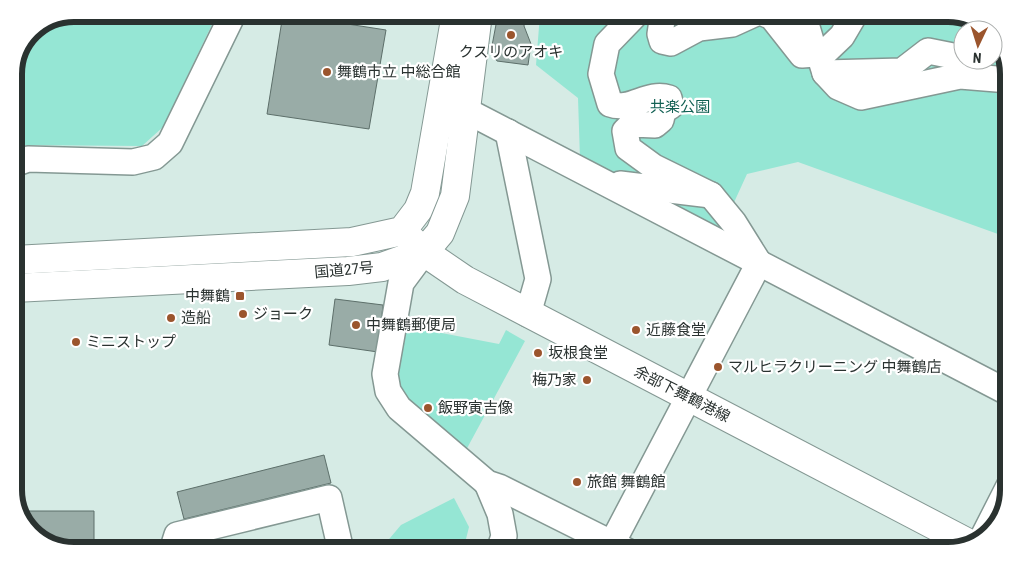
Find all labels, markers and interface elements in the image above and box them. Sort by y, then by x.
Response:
north arrow [953,20,1003,70]
marker: クスリのアオキ [505,29,517,41]
place label: クスリのアオキ [459,43,563,61]
text: N [972,50,982,66]
place label: 舞鶴市立 中総合館 [337,63,460,81]
marker: 舞鶴市立 中総合館 [321,66,333,78]
park label: 共楽公園 [650,98,710,116]
street label: 国道27号 [313,258,375,282]
place label: 中舞鶴 [185,287,230,305]
marker: 中舞鶴 [234,290,246,302]
place label: ジョーク [253,305,313,323]
marker: ジョーク [237,308,249,320]
place label: 造船 [181,309,211,327]
marker: 造船 [165,312,177,324]
place label: 中舞鶴郵便局 [366,316,456,334]
marker: 中舞鶴郵便局 [350,319,362,331]
place label: 近藤食堂 [646,321,706,339]
marker: 近藤食堂 [630,324,642,336]
place label: ミニストップ [86,333,176,351]
marker: ミニストップ [70,336,82,348]
place label: 坂根食堂 [548,344,608,362]
marker: 坂根食堂 [532,347,544,359]
place label: マルヒラクリーニング 中舞鶴店 [728,358,941,376]
marker: マルヒラクリーニング 中舞鶴店 [712,361,724,373]
street label: 余部下舞鶴港線 [631,362,733,426]
place label: 梅乃家 [532,371,577,389]
marker: 梅乃家 [581,374,593,386]
place label: 飯野寅吉像 [438,399,513,417]
marker: 飯野寅吉像 [422,402,434,414]
place label: 旅館 舞鶴館 [587,473,665,491]
marker: 旅館 舞鶴館 [571,476,583,488]

